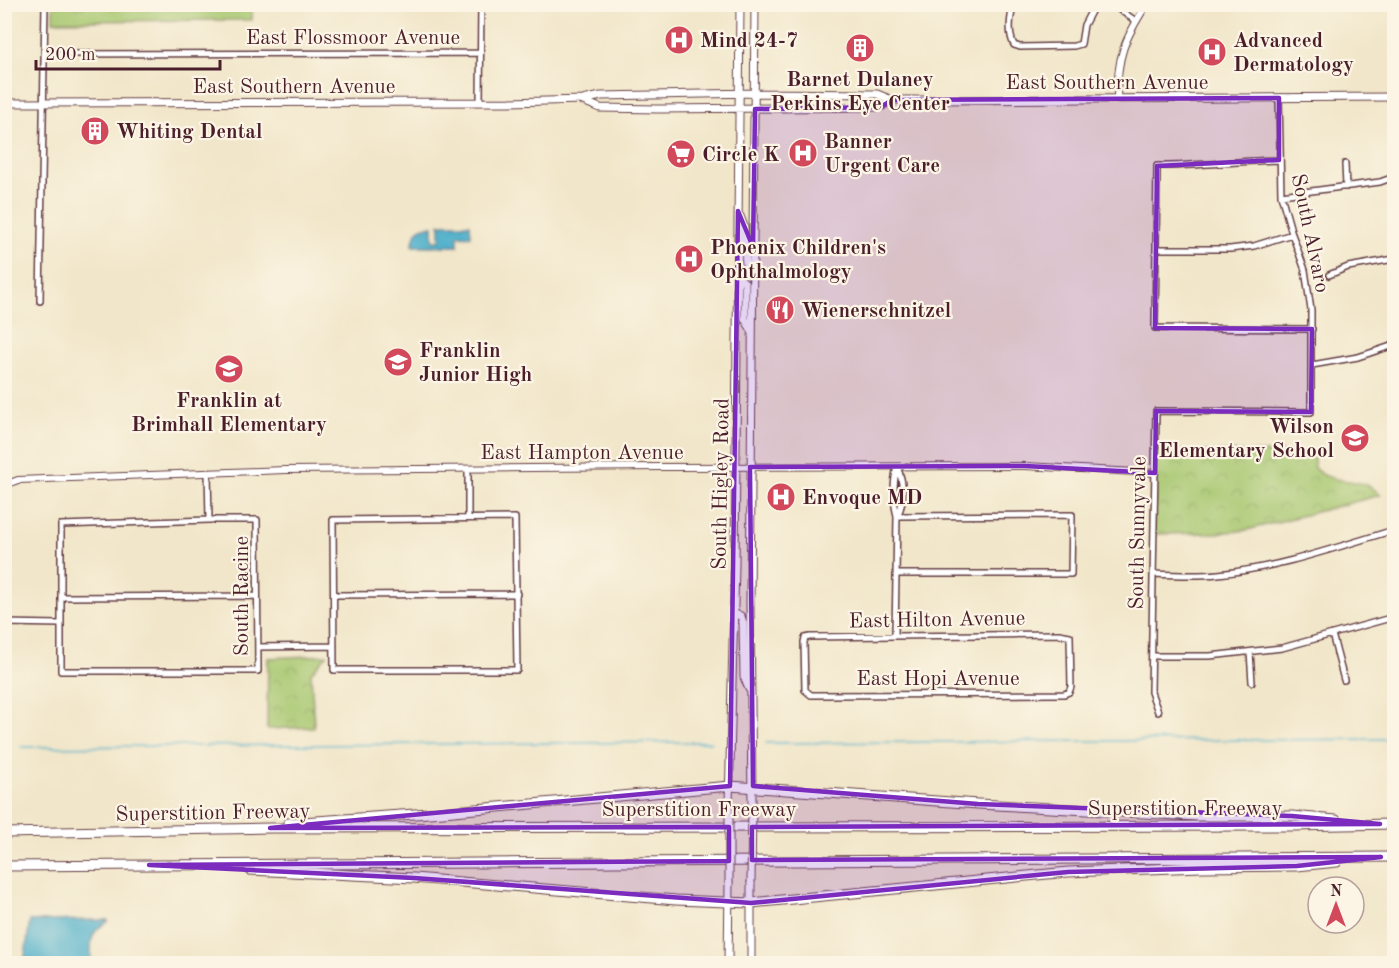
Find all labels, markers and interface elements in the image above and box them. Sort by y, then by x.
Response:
hospital icon: Mind 24-7 [663,24,695,56]
street label: East Flossmoor Avenue [246,28,460,49]
place label: Mind 24-7 [700,31,798,52]
place label: Advanced Dermatology [1233,31,1354,76]
building icon: Barnet Dulaney Perkins Eye Center [844,32,876,64]
scale bar [36,33,220,71]
hospital icon: Advanced Dermatology [1196,36,1228,68]
text: 200 m [45,46,96,64]
place label: Barnet Dulaney Perkins Eye Center [770,70,950,115]
street label: East Southern Avenue [1006,73,1208,94]
street label: East Southern Avenue [193,77,395,98]
building icon: Whiting Dental [79,115,111,147]
place label: Whiting Dental [116,122,263,143]
place label: Banner Urgent Care [824,132,940,177]
hospital icon: Banner Urgent Care [787,137,819,169]
supermarket icon: Circle K [665,138,697,170]
place label: Circle K [702,145,779,166]
street label: South Alvaro [1287,172,1332,295]
place label: Phoenix Children's Ophthalmology [710,238,886,283]
hospital icon: Phoenix Children's Ophthalmology [673,243,705,275]
restaurant icon: Wienerschnitzel [764,294,796,326]
place label: Wienerschnitzel [801,301,951,322]
place label: Franklin Junior High [419,341,533,386]
school or university icon: Franklin Junior High [382,346,414,378]
school or university icon: Franklin at Brimhall Elementary [213,353,245,385]
place label: Franklin at Brimhall Elementary [131,391,327,436]
street label: South Higley Road [710,398,733,570]
place label: Wilson Elementary School [1158,417,1334,462]
school or university icon: Wilson Elementary School [1339,422,1371,454]
street label: East Hampton Avenue [480,443,684,464]
street label: South Sunnyvale [1127,456,1150,610]
hospital icon: Envoque MD [765,481,797,513]
place label: Envoque MD [802,488,922,509]
street label: South Racine [232,536,253,656]
street label: East Hilton Avenue [848,608,1026,633]
street label: East Hopi Avenue [856,669,1020,690]
street label: Superstition Freeway [1087,799,1283,820]
street label: Superstition Freeway [601,800,797,821]
street label: Superstition Freeway [115,801,311,826]
north arrow [1306,875,1366,935]
text: N [1330,884,1343,900]

